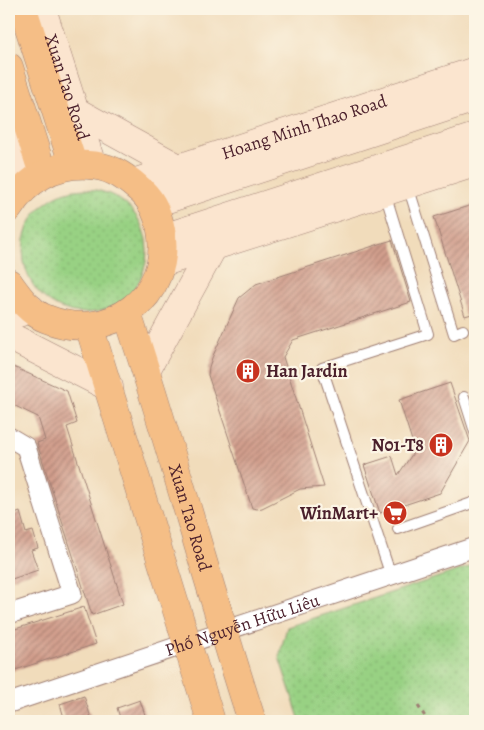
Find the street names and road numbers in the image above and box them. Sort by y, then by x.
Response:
street label: Xuan Tao Road [39,31,95,144]
street label: Hoang Minh Thao Road [218,89,390,165]
street label: Xuan Tao Road [163,461,217,574]
street label: Phố Nguyễn Hữu Liêu [162,588,323,662]

